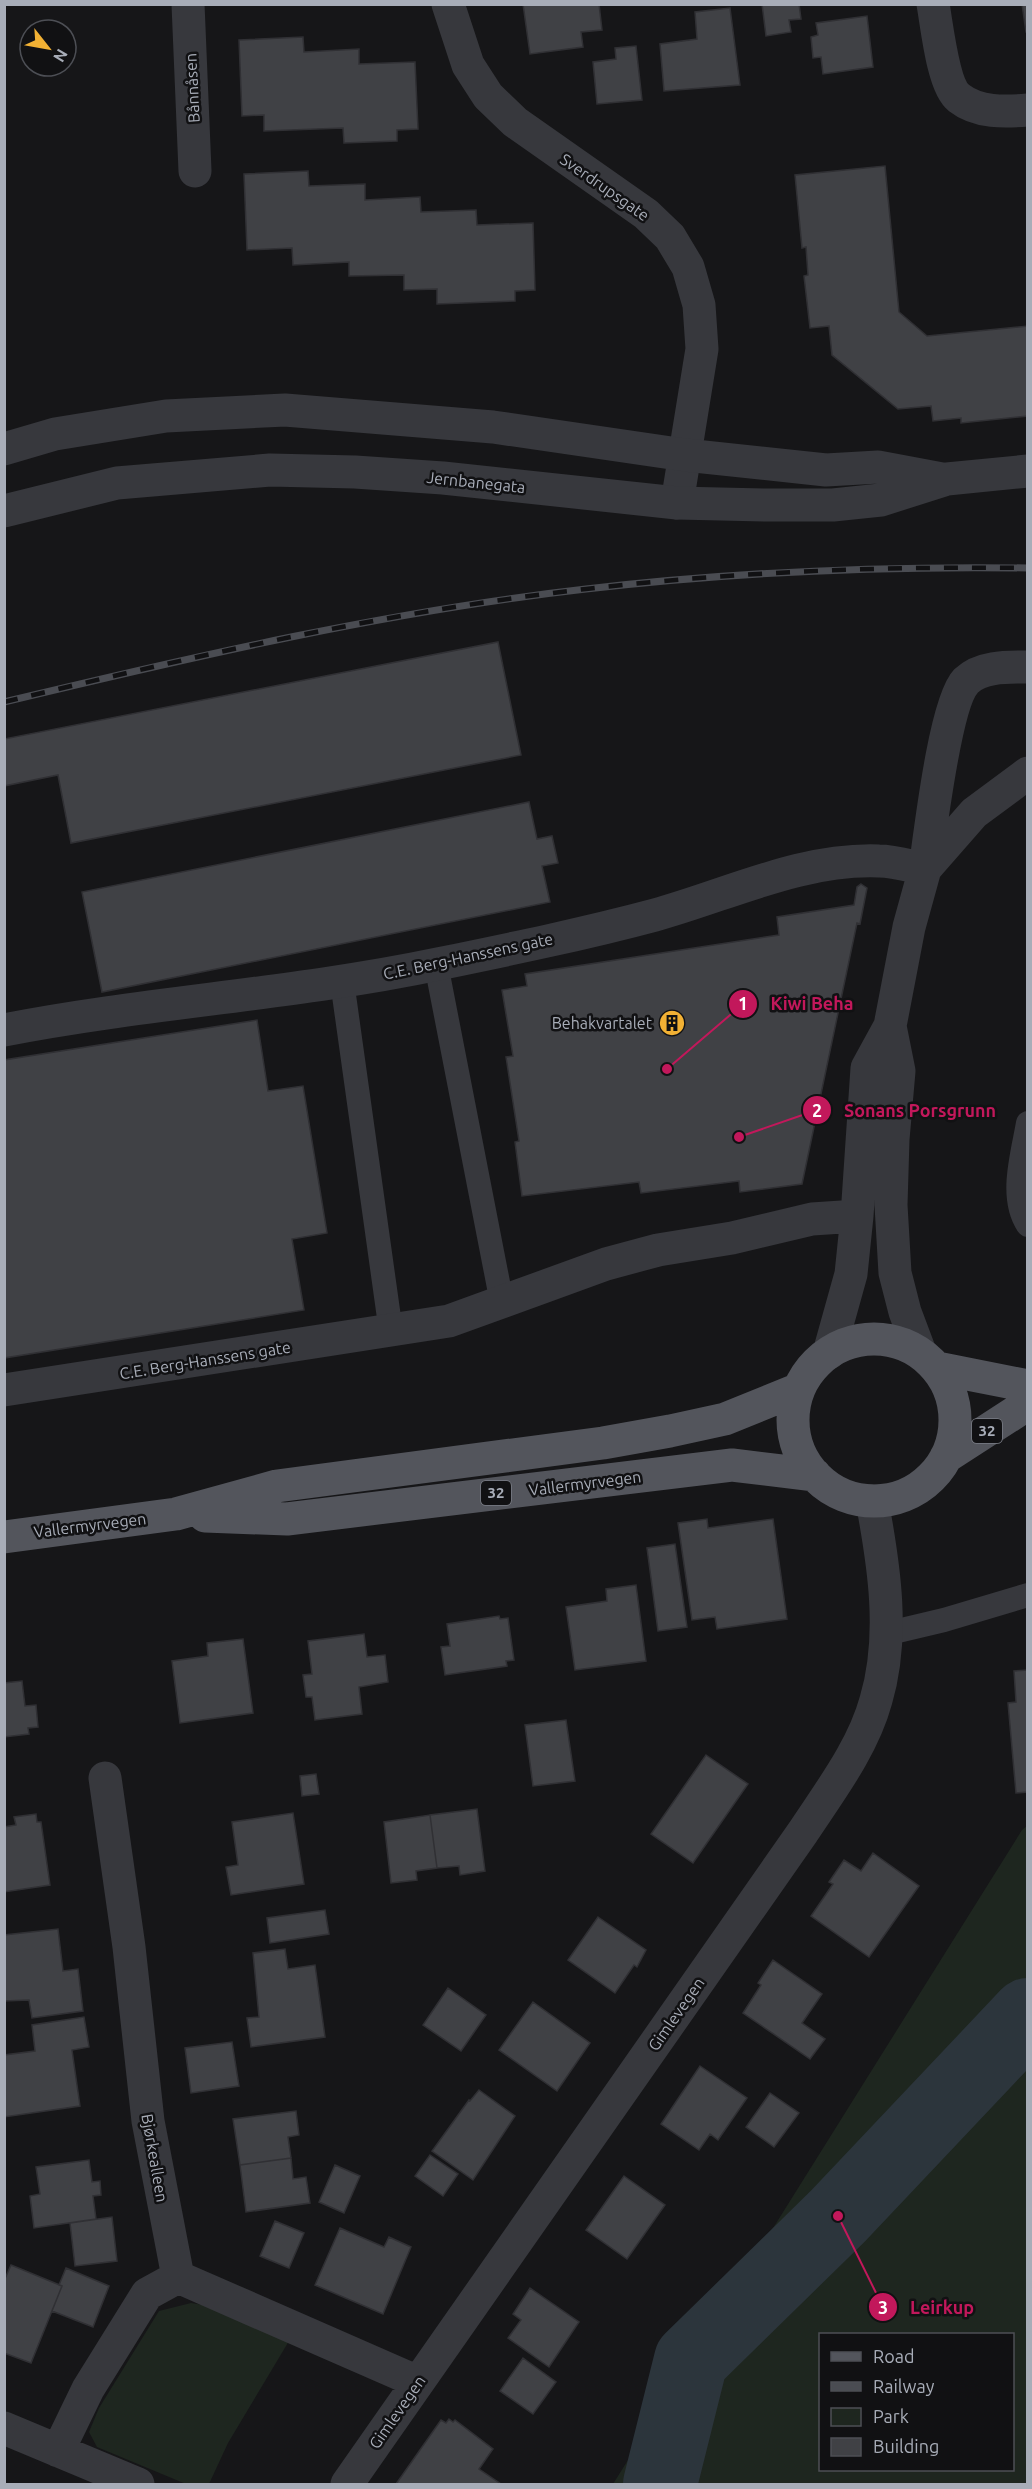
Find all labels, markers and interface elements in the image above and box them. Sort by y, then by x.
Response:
north arrow [18,18,78,78]
text: N [50,46,72,65]
street label: Bånnåsen [181,53,203,123]
street label: Sverdrupsgate [557,150,653,224]
street label: Jernbanegata [426,468,526,496]
street label: C.E. Berg-Hanssens gate [381,929,555,983]
callout: Kiwi Beha [728,986,865,1022]
text: 1 [738,993,748,1013]
text: Kiwi Beha [770,993,854,1013]
building icon: Behakvartalet [657,1008,687,1038]
place label: Behakvartalet [552,1014,653,1032]
callout: Sonans Porsgrunn [802,1092,1008,1128]
text: 2 [812,1100,822,1120]
text: Sonans Porsgrunn [844,1100,996,1120]
street label: C.E. Berg-Hanssens gate [118,1338,292,1382]
road number: 32 [972,1419,1002,1443]
street label: Vallermyrvegen [528,1467,642,1499]
road number: 32 [481,1481,511,1505]
street label: Vallermyrvegen [33,1509,147,1541]
street label: Gimlevegen [644,1974,708,2054]
street label: Bjørkealleen [138,2112,172,2204]
callout: Leirkup [868,2289,986,2325]
text: 3 [878,2297,888,2317]
text: Leirkup [910,2297,974,2317]
legend [819,2333,1014,2471]
text: Road [873,2346,915,2366]
street label: Gimlevegen [365,2372,429,2452]
text: Railway [873,2376,935,2396]
text: Park [873,2406,909,2426]
text: Building [873,2436,939,2456]

